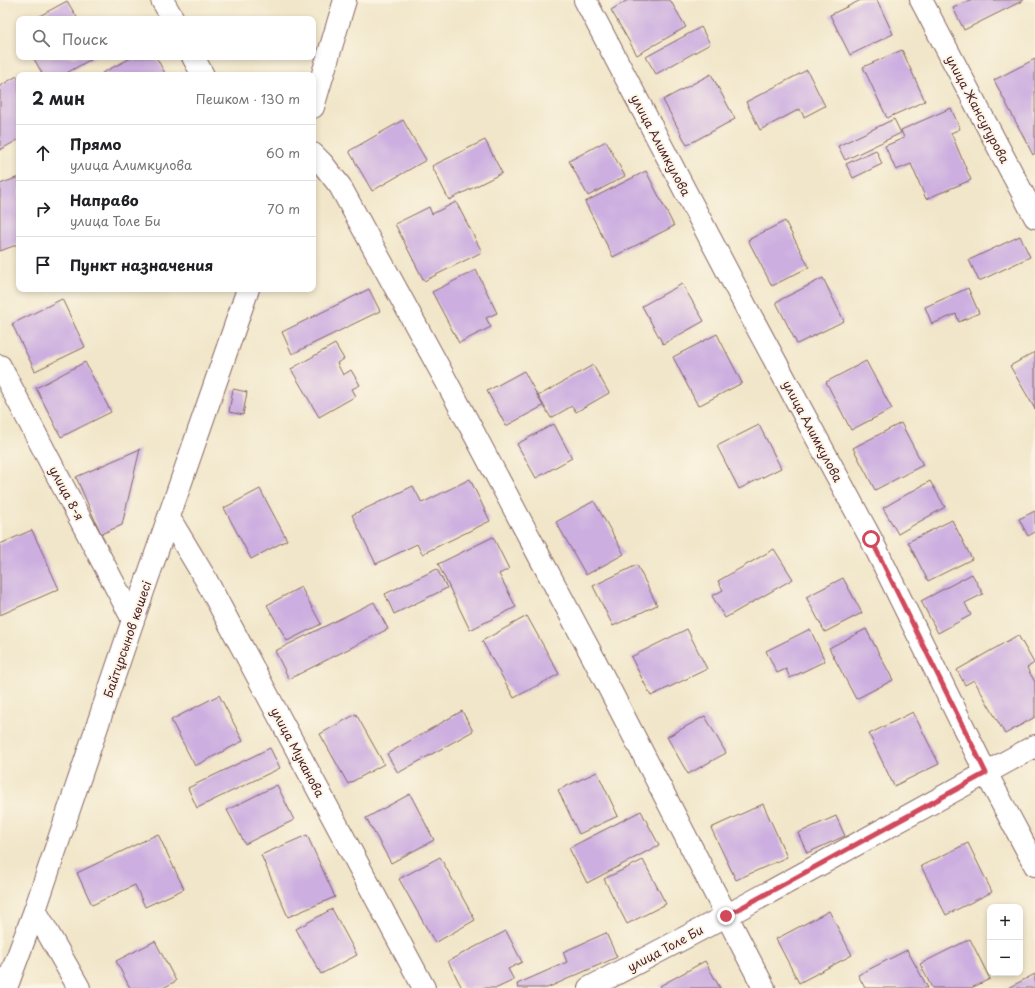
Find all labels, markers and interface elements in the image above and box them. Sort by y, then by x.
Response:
search box [16,16,316,60]
icon: search [30,27,52,49]
text: Поиск [62,27,108,50]
street label: улица Жансугурова [942,52,1014,167]
text: 2 мин [32,85,85,111]
text: Пешком · 130 m [196,89,300,108]
street label: улица Алимкулова [627,91,696,199]
text: Прямо [70,132,121,155]
icon: ahead [32,142,54,164]
text: 60 m [266,143,300,162]
text: улица Алимкулова [70,155,192,174]
text: Направо [70,188,139,211]
icon: right [32,198,54,220]
text: 70 m [267,199,300,218]
text: улица Толе Би [70,211,161,230]
text: Пункт назначения [70,253,213,276]
icon: arrive [32,254,54,276]
street label: улица Алимкулова [779,377,848,485]
street label: улица 8-я [45,463,89,523]
route start [862,530,880,548]
street label: Байтұрсынов көшесі [99,578,155,700]
street label: улица Муканова [267,704,330,801]
map controls [987,904,1023,976]
button: + [987,904,1023,940]
route end [717,907,735,925]
street label: улица Толе Би [624,920,706,976]
button: − [987,940,1023,976]

